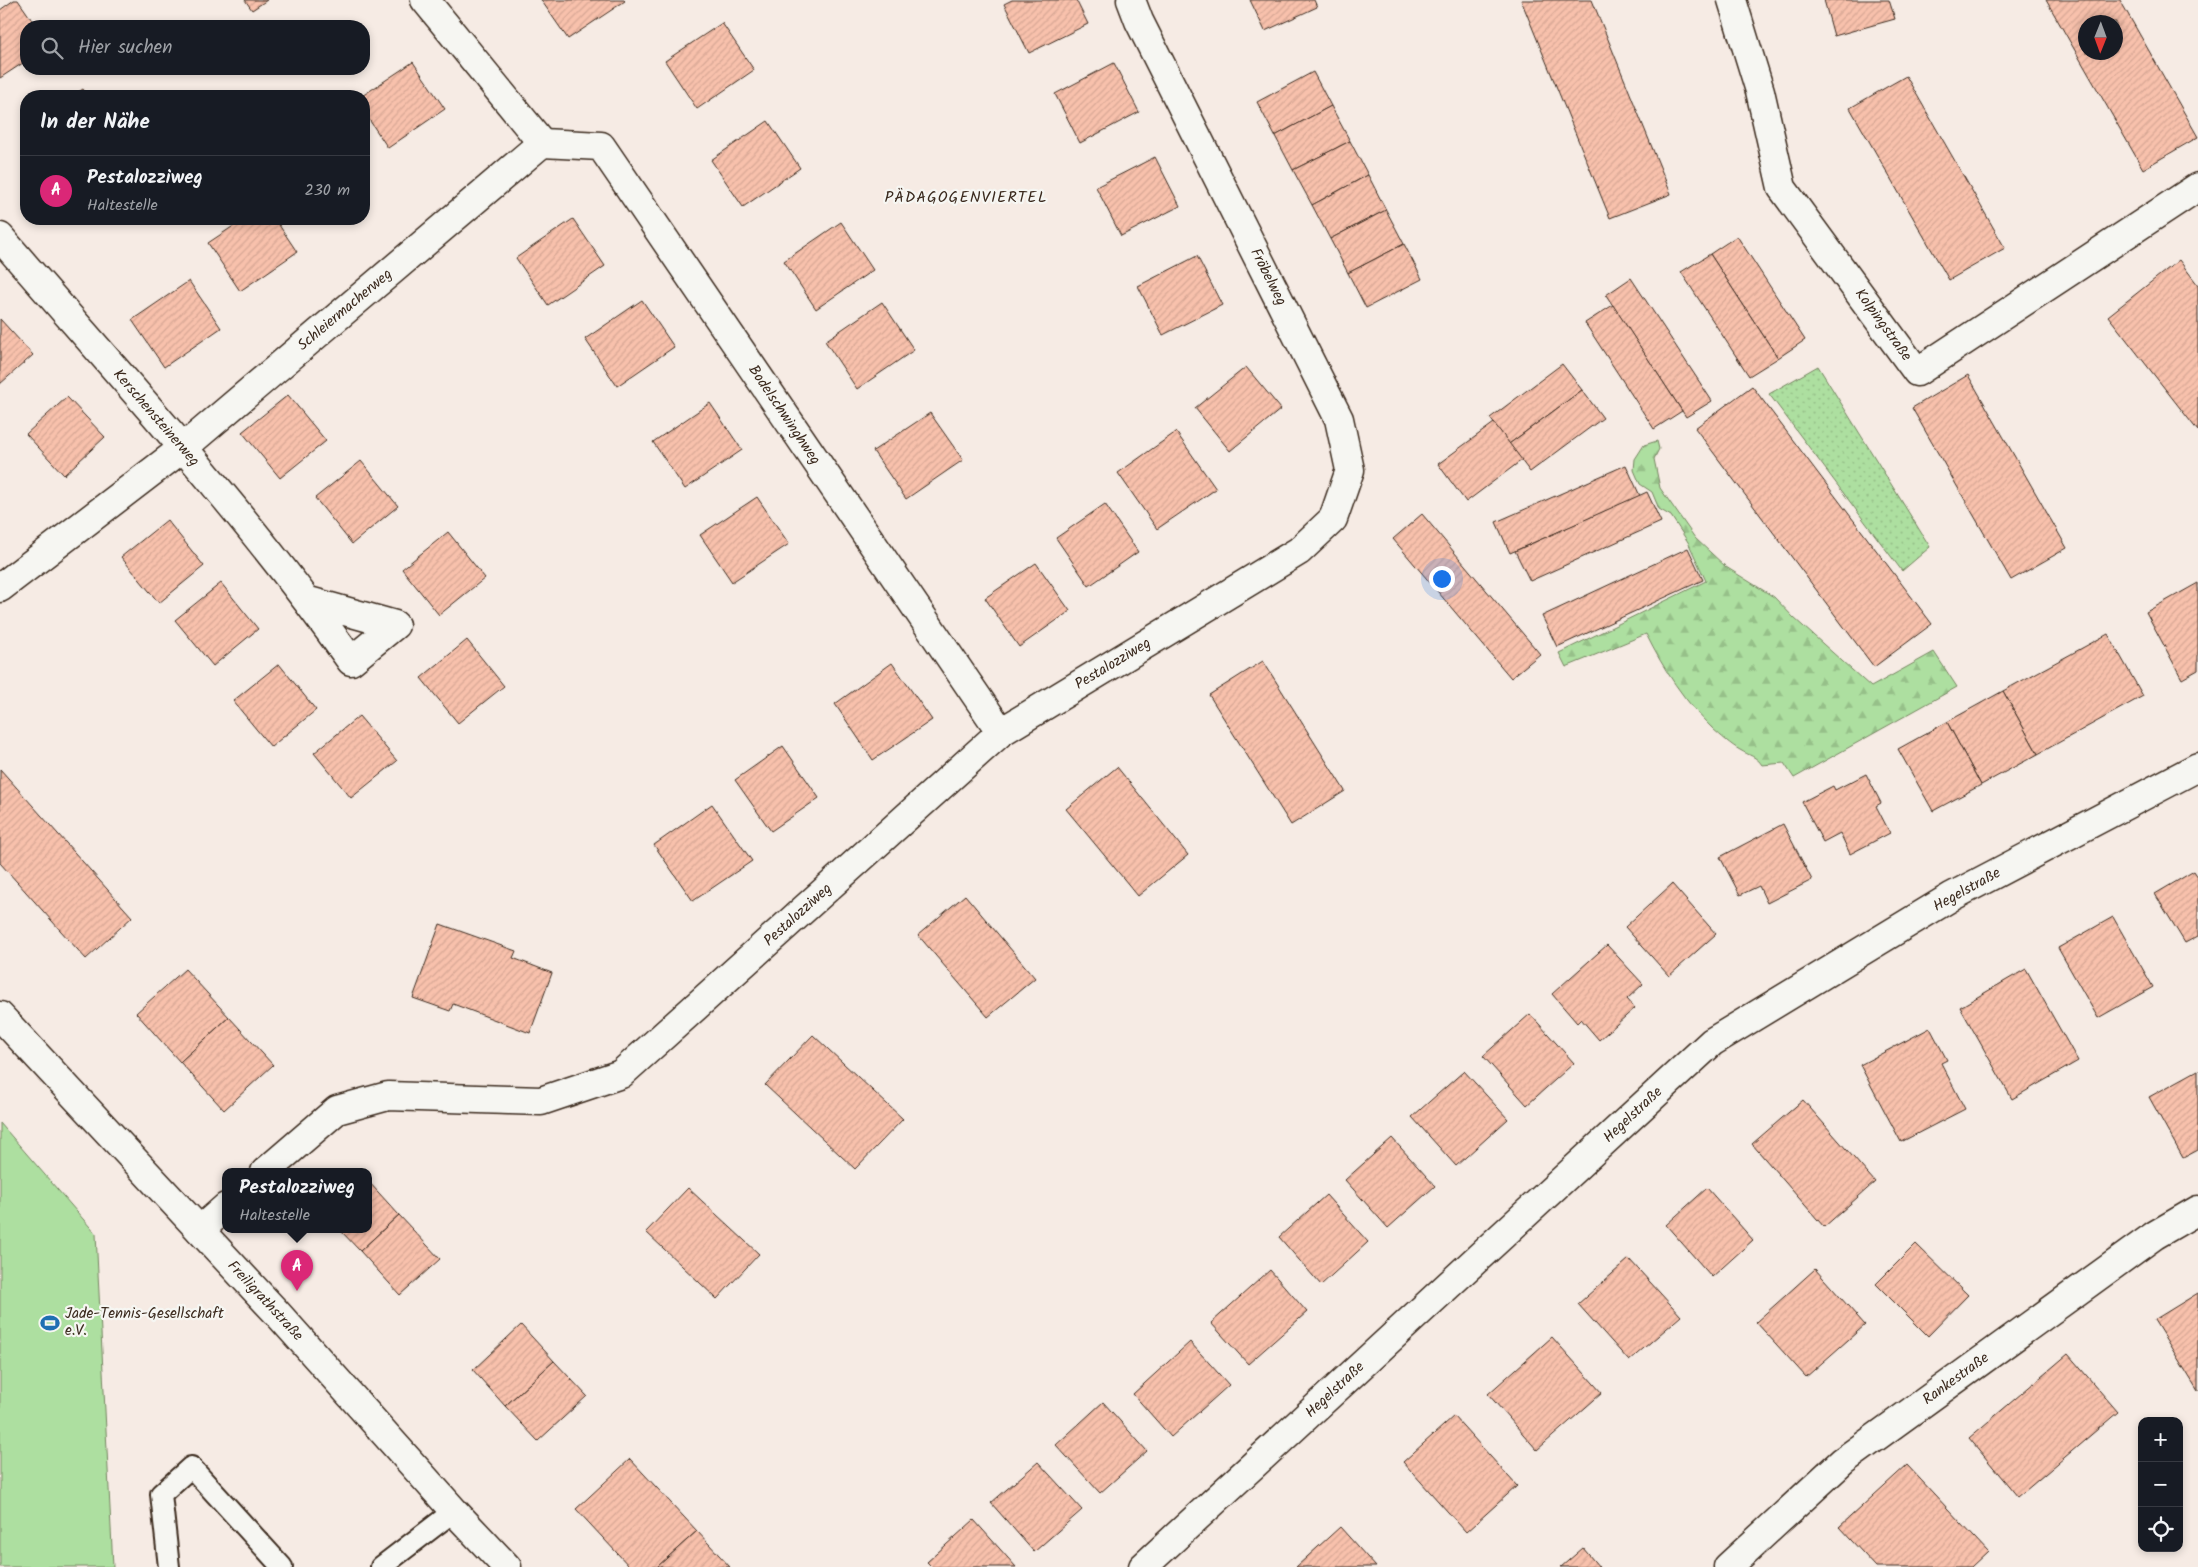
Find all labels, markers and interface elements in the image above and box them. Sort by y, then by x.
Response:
north arrow [2078,15,2123,60]
search box [20,20,370,75]
text: Hier suchen [78,33,172,63]
icon: search [38,34,66,62]
text: In der Nähe [40,106,150,139]
text: Pestalozziweg [87,163,203,193]
text: A [51,178,61,203]
text: 230 m [304,178,350,203]
district label: PÄDAGOGENVIERTEL [885,185,1047,210]
text: Haltestelle [87,193,158,218]
street label: Fröbelweg [1243,244,1293,310]
street label: Schleiermacherweg [292,263,398,357]
street label: Kolpingstraße [1848,284,1918,367]
street label: Bodelschwinghweg [742,360,826,470]
street label: Kerschensteinerweg [107,364,205,472]
your location [1429,566,1455,592]
street label: Pestalozziweg [1070,632,1156,696]
street label: Hegelstraße [1929,861,2005,918]
street label: Pestalozziweg [758,878,838,952]
street label: Hegelstraße [1598,1081,1668,1149]
popup [222,1168,372,1233]
text: Pestalozziweg [239,1173,355,1203]
text: Haltestelle [239,1203,310,1228]
pin: A [281,1250,313,1291]
street label: Freiligrathstraße [221,1255,309,1347]
place label: Jade-Tennis-Gesellschaft e.V. [65,1302,224,1343]
sports icon: Jade-Tennis-Gesellschaft e.V. [39,1312,61,1334]
street label: Rankestraße [1918,1346,1995,1411]
street label: Hegelstraße [1300,1356,1370,1424]
map controls [2138,1417,2183,1552]
button: + [2138,1417,2183,1462]
button: − [2138,1462,2183,1507]
button: locate [2138,1507,2183,1552]

